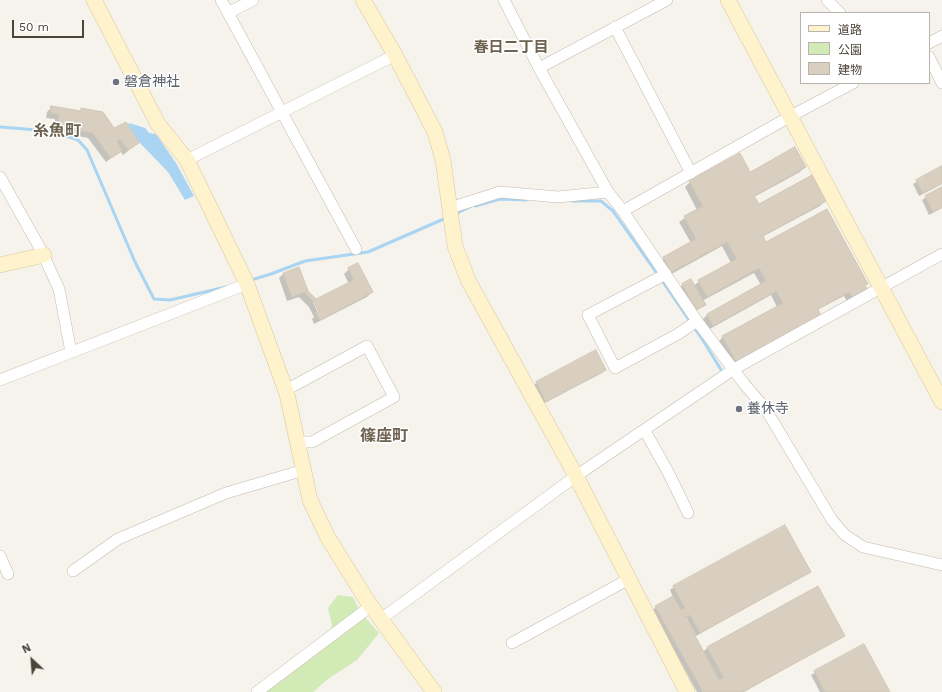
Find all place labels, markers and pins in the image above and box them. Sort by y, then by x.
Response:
place label: 磐倉神社 [124,74,180,90]
marker: 磐倉神社 [111,77,121,87]
place label: 養休寺 [747,401,789,417]
marker: 養休寺 [734,404,744,414]

